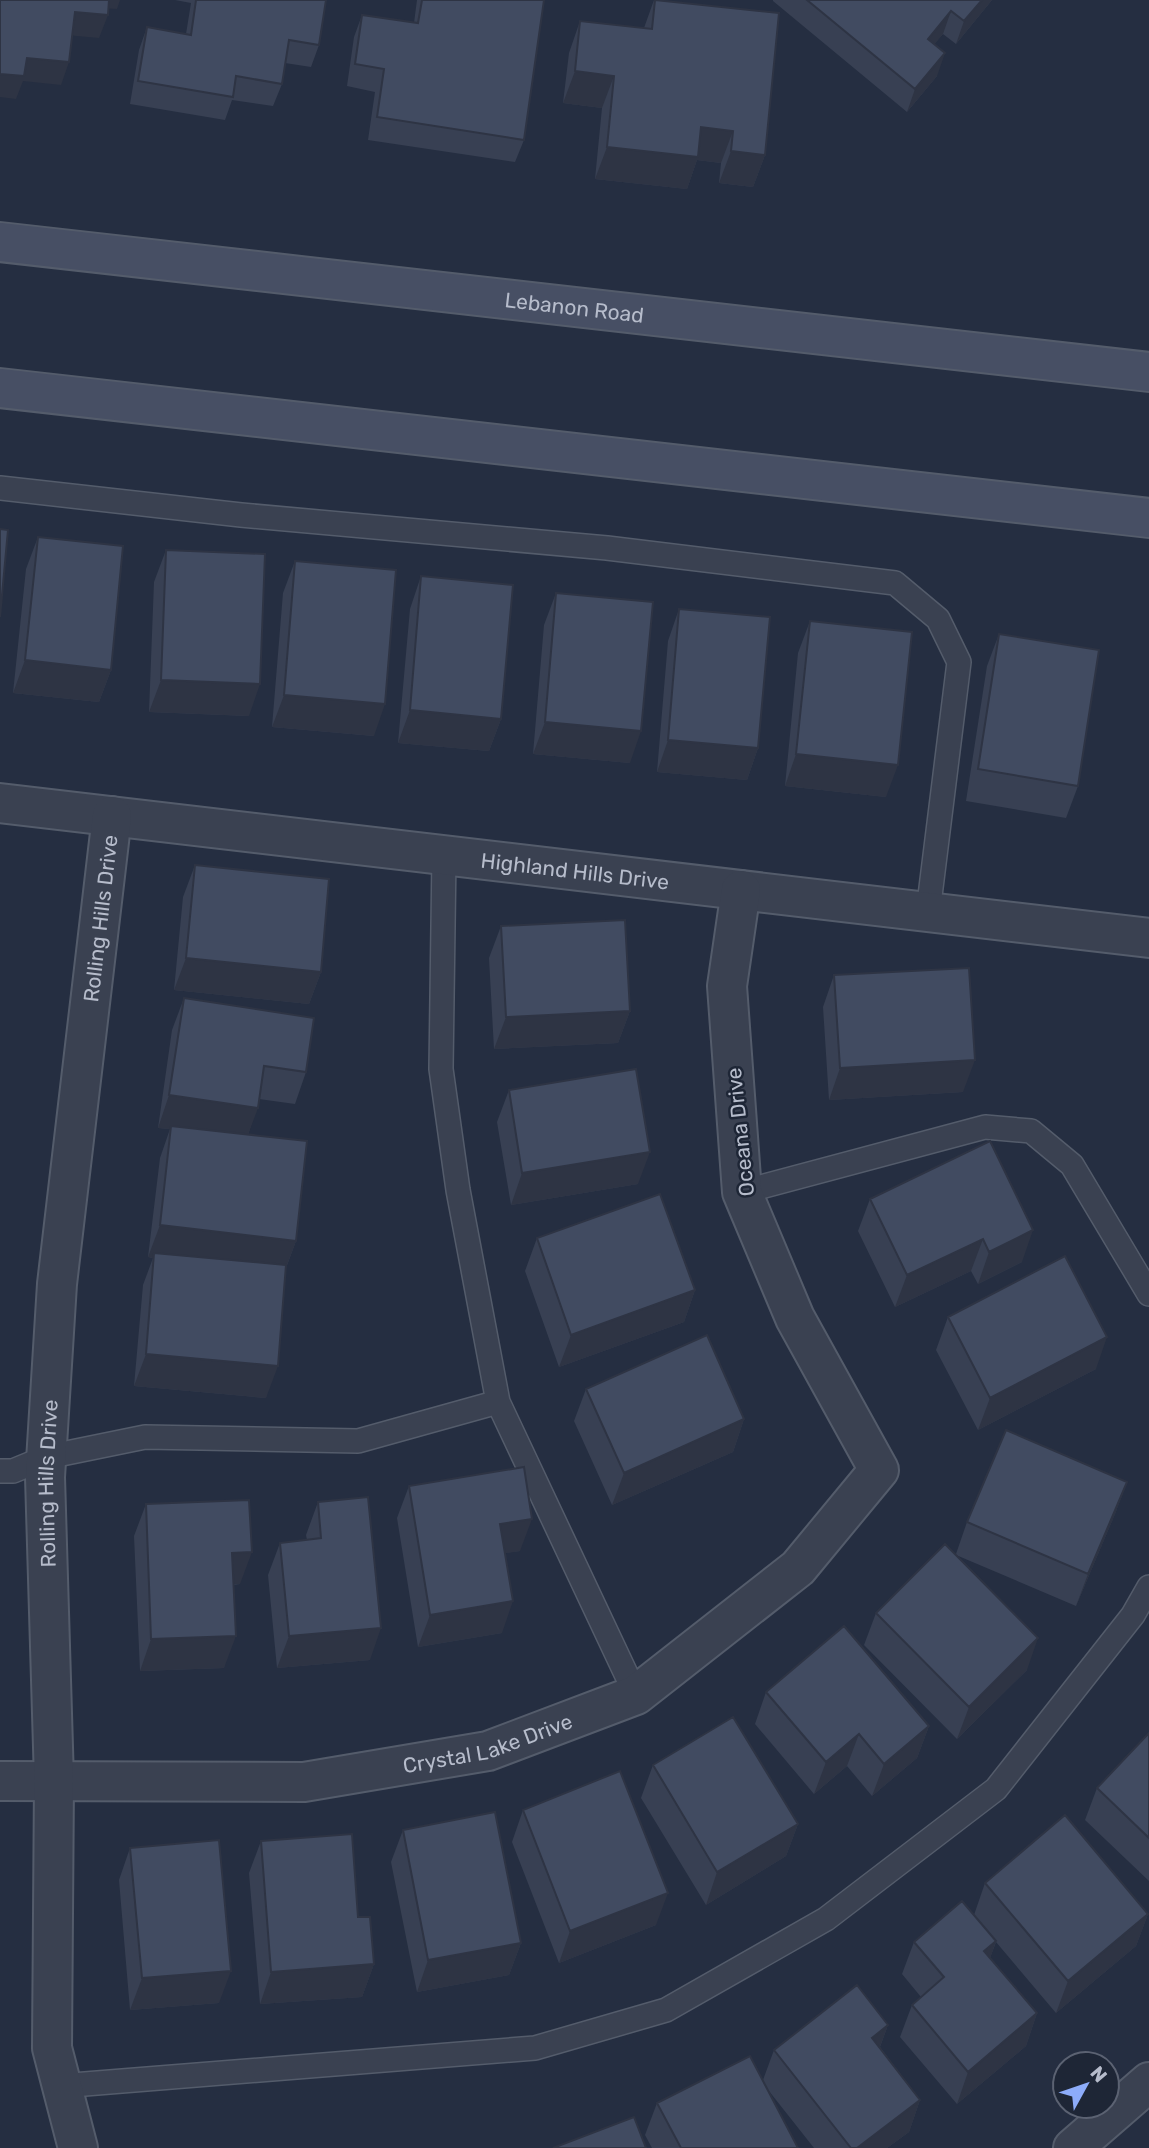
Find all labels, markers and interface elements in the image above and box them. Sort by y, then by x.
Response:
street label: Lebanon Road [503,287,645,327]
street label: Rolling Hills Drive [78,833,122,1003]
street label: Highland Hills Drive [480,847,671,894]
street label: Oceana Drive [721,1066,759,1198]
street label: Rolling Hills Drive [32,1399,62,1568]
street label: Crystal Lake Drive [401,1708,576,1778]
north arrow [1051,2050,1121,2120]
text: N [1085,2062,1112,2087]

